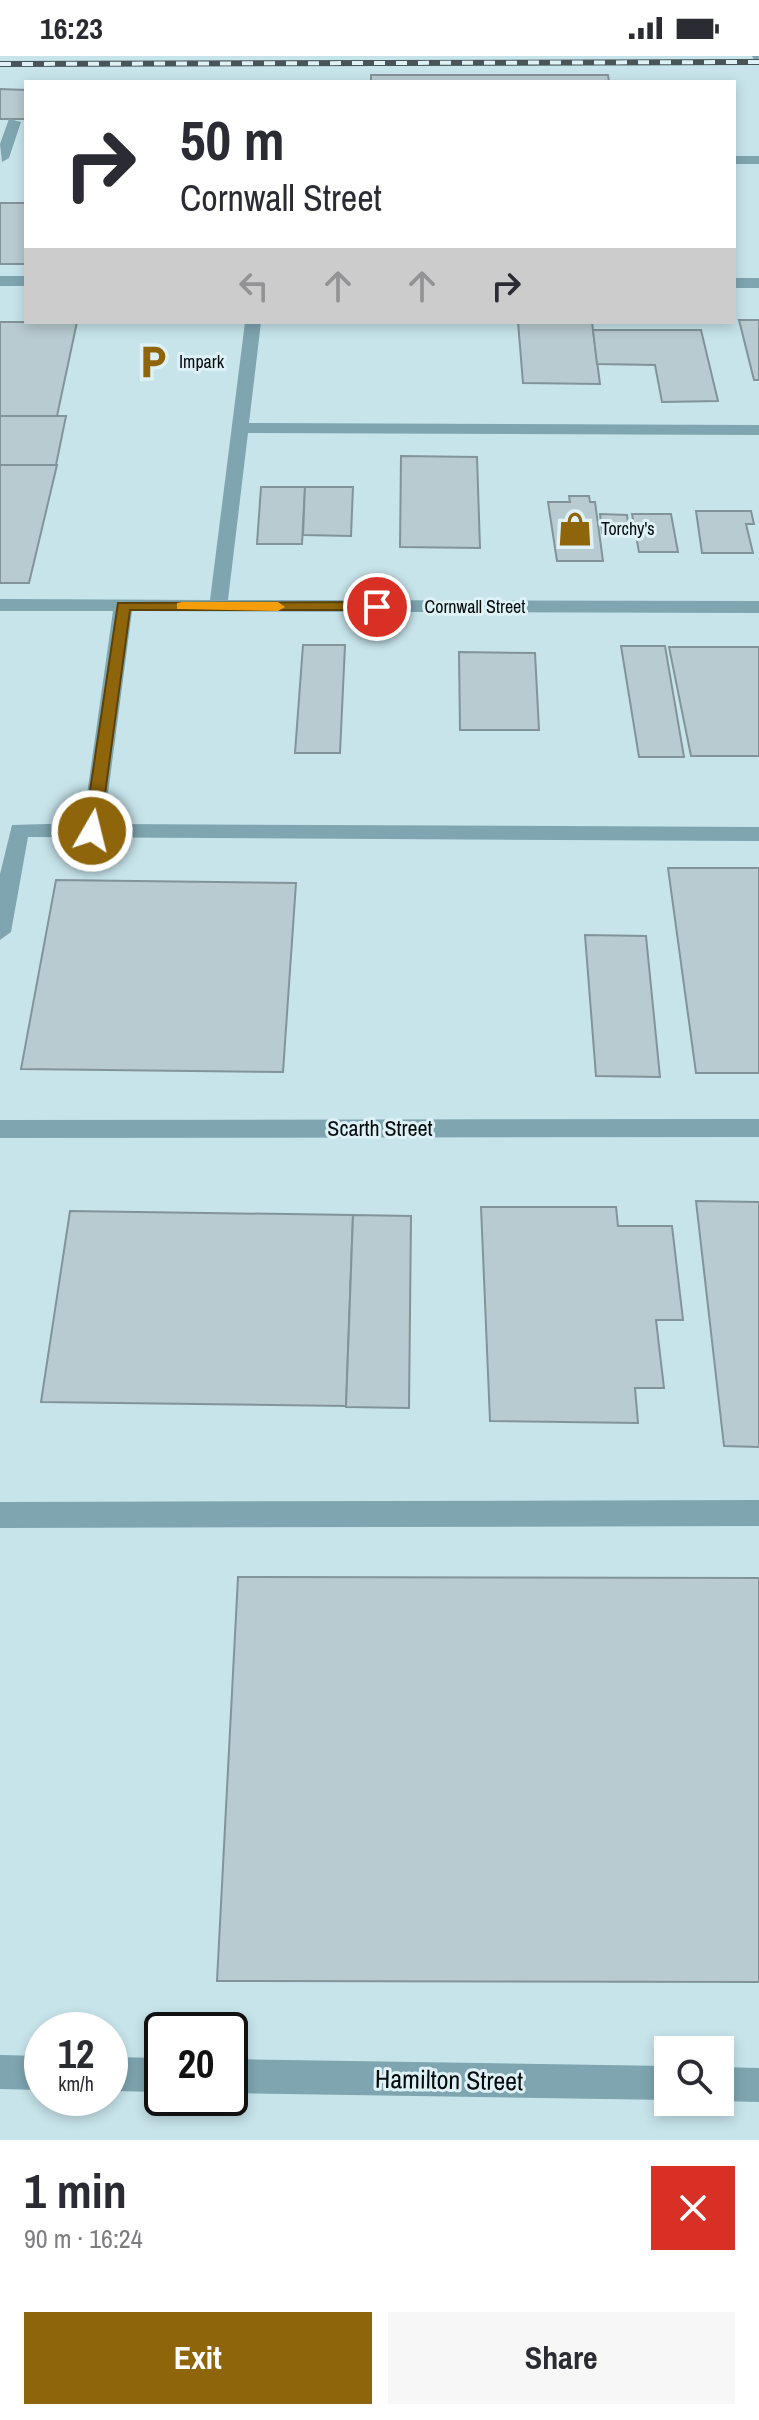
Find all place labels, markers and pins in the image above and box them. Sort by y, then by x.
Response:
parking icon: Impark [134,343,172,381]
place label: Impark [179,349,225,374]
shop icon: Torchy's [556,510,594,548]
place label: Torchy's [601,516,655,541]
pin [343,573,411,641]

